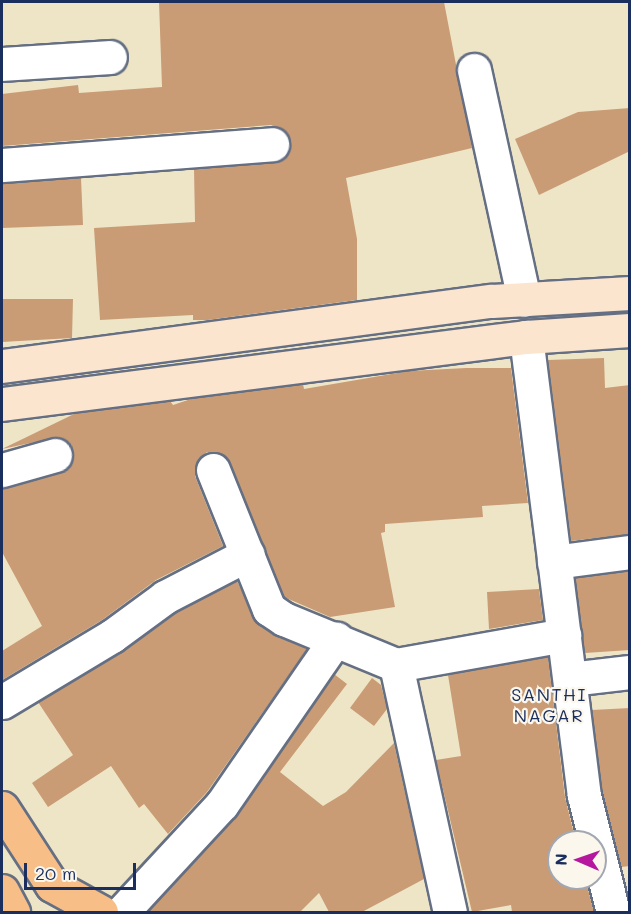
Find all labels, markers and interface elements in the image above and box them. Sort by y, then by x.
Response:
district label: SANTHI NAGAR [511,684,587,726]
north arrow [547,830,607,890]
scale bar [27,851,140,889]
text: N [550,853,571,866]
text: 20 m [35,861,76,885]

